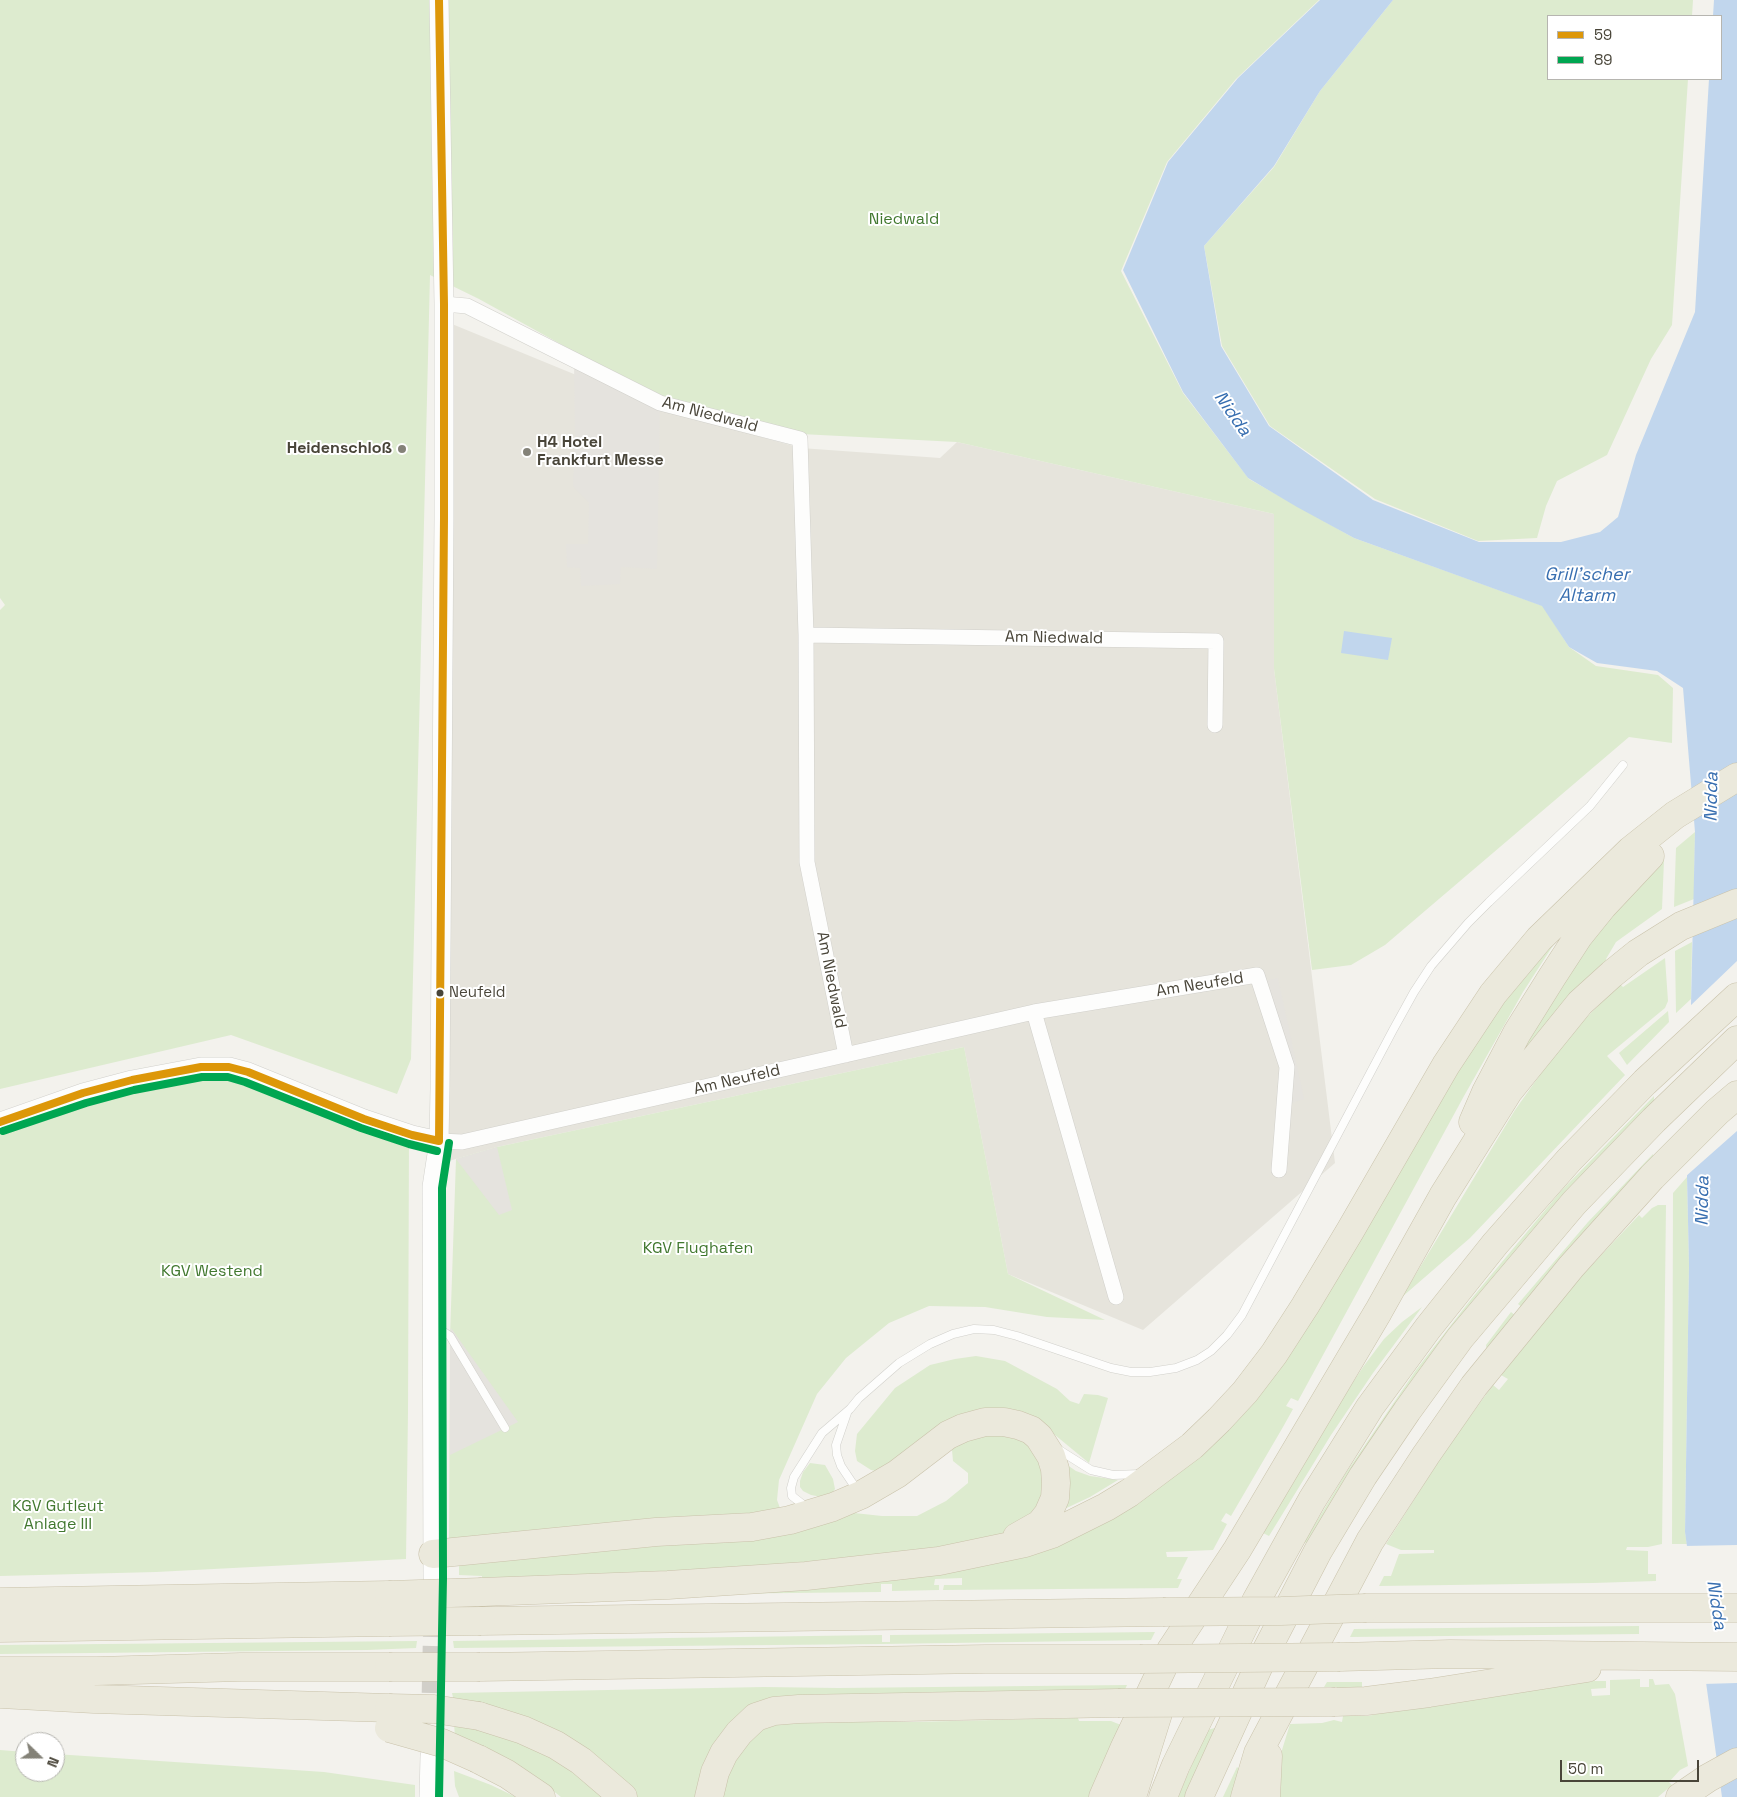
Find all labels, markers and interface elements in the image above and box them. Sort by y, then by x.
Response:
legend [1547,15,1722,80]
text: 59 [1594,25,1612,44]
text: 89 [1594,50,1613,69]
park label: Niedwald [869,210,939,230]
water label: Nidda [1209,387,1255,441]
street label: Am Niedwald [660,393,760,437]
place label: H4 Hotel Frankfurt Messe [537,433,664,471]
place label: Heidenschloß [287,439,392,459]
marker: Heidenschloß [396,443,408,455]
marker: H4 Hotel Frankfurt Messe [521,446,533,458]
water label: Grill’scher Altarm [1544,564,1630,606]
street label: Am Niedwald [1005,628,1103,648]
water label: Nidda [1701,772,1723,822]
street label: Am Niedwald [812,930,850,1030]
street label: Am Neufeld [1155,969,1245,1001]
place label: Neufeld [449,984,506,1002]
marker: Neufeld [435,988,445,998]
street label: Am Neufeld [692,1061,782,1099]
water label: Nidda [1692,1176,1714,1226]
park label: KGV Flughafen [643,1239,753,1259]
park label: KGV Westend [161,1262,263,1282]
park label: KGV Gutleut Anlage III [12,1497,104,1535]
water label: Nidda [1701,1579,1731,1631]
north arrow [15,1732,65,1782]
scale bar [1562,1750,1701,1782]
text: N [43,1755,63,1770]
text: 50 m [1568,1759,1603,1778]

